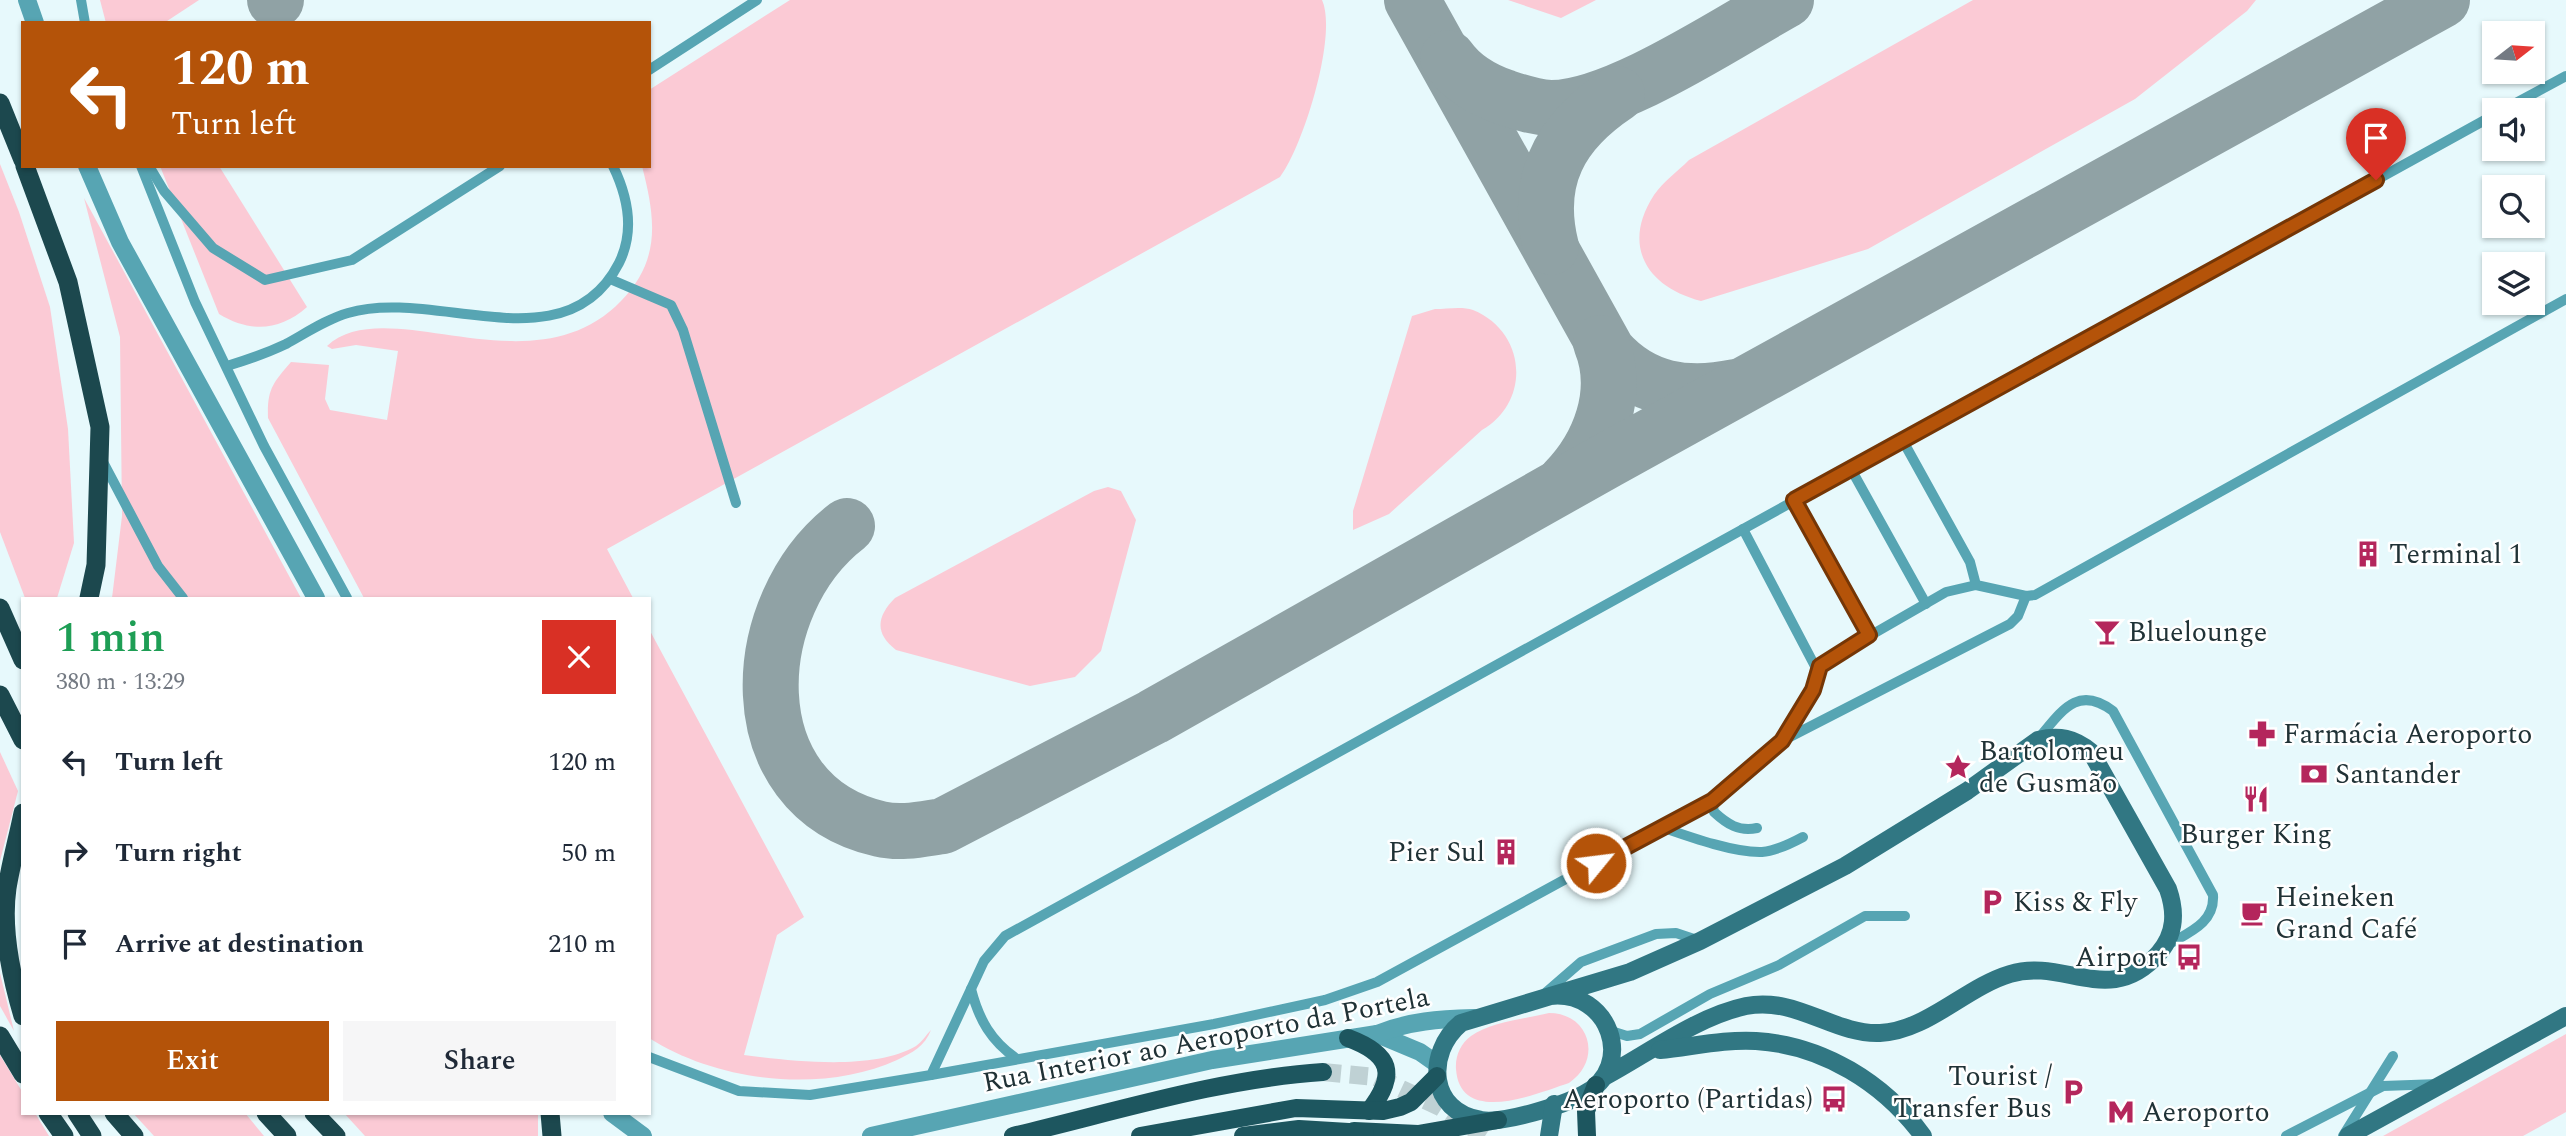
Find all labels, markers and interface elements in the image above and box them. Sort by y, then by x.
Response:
north arrow [2482,21,2544,84]
map controls [2482,21,2545,315]
text: 120 m [171,32,310,107]
icon: left [56,49,147,140]
button: sound [2482,98,2545,161]
text: Turn left [171,100,297,149]
pin [2346,108,2406,180]
icon: arrive [2357,119,2395,157]
button: search [2482,175,2545,238]
button: layers [2482,252,2545,315]
place label: Terminal 1 [2389,533,2523,576]
building icon: Terminal 1 [2353,539,2383,569]
text: 1 min [56,607,165,670]
place label: Bluelounge [2128,611,2267,654]
bar icon: Bluelounge [2092,617,2122,647]
button: close [542,620,616,694]
text: 380 m · 13:29 [56,665,185,700]
place label: Farmácia Aeroporto [2283,713,2532,756]
pharmacy icon: Farmácia Aeroporto [2247,719,2277,749]
place label: Bartolomeu de Gusmão [1979,730,2124,805]
text: Turn left [115,742,223,782]
text: 120 m [548,742,616,782]
icon: left [56,743,94,781]
place icon: Bartolomeu de Gusmão [1943,752,1973,782]
place label: Santander [2335,753,2461,796]
bank icon: Santander [2299,759,2329,789]
restaurant icon: Burger King [2241,784,2271,814]
place label: Burger King [2180,813,2332,856]
position arrow [1559,826,1633,900]
place label: Pier Sul [1388,831,1485,874]
text: Turn right [115,833,242,873]
text: 50 m [561,833,616,873]
icon: right [56,834,94,872]
building icon: Pier Sul [1491,837,1521,867]
place label: Heineken Grand Café [2275,876,2417,951]
place label: Kiss & Fly [2013,881,2139,924]
parking icon: Kiss & Fly [1977,887,2007,917]
cafe icon: Heineken Grand Café [2239,898,2269,928]
text: Arrive at destination [115,924,364,964]
text: 210 m [548,924,616,964]
icon: arrive [56,925,94,963]
place label: Airport [2075,936,2168,979]
bus stop icon: Airport [2174,942,2204,972]
street label: Rua Interior ao Aeroporto da Portela [979,975,1433,1104]
button: Exit [56,1021,329,1101]
button: Share [343,1021,616,1101]
place label: Tourist / Transfer Bus [1893,1055,2052,1130]
parking icon: Tourist / Transfer Bus [2058,1077,2088,1107]
place label: Aeroporto (Partidas) [1563,1078,1813,1121]
bus stop icon: Aeroporto (Partidas) [1819,1084,1849,1114]
place label: Aeroporto [2142,1091,2270,1134]
metro station icon: Aeroporto [2106,1097,2136,1127]

